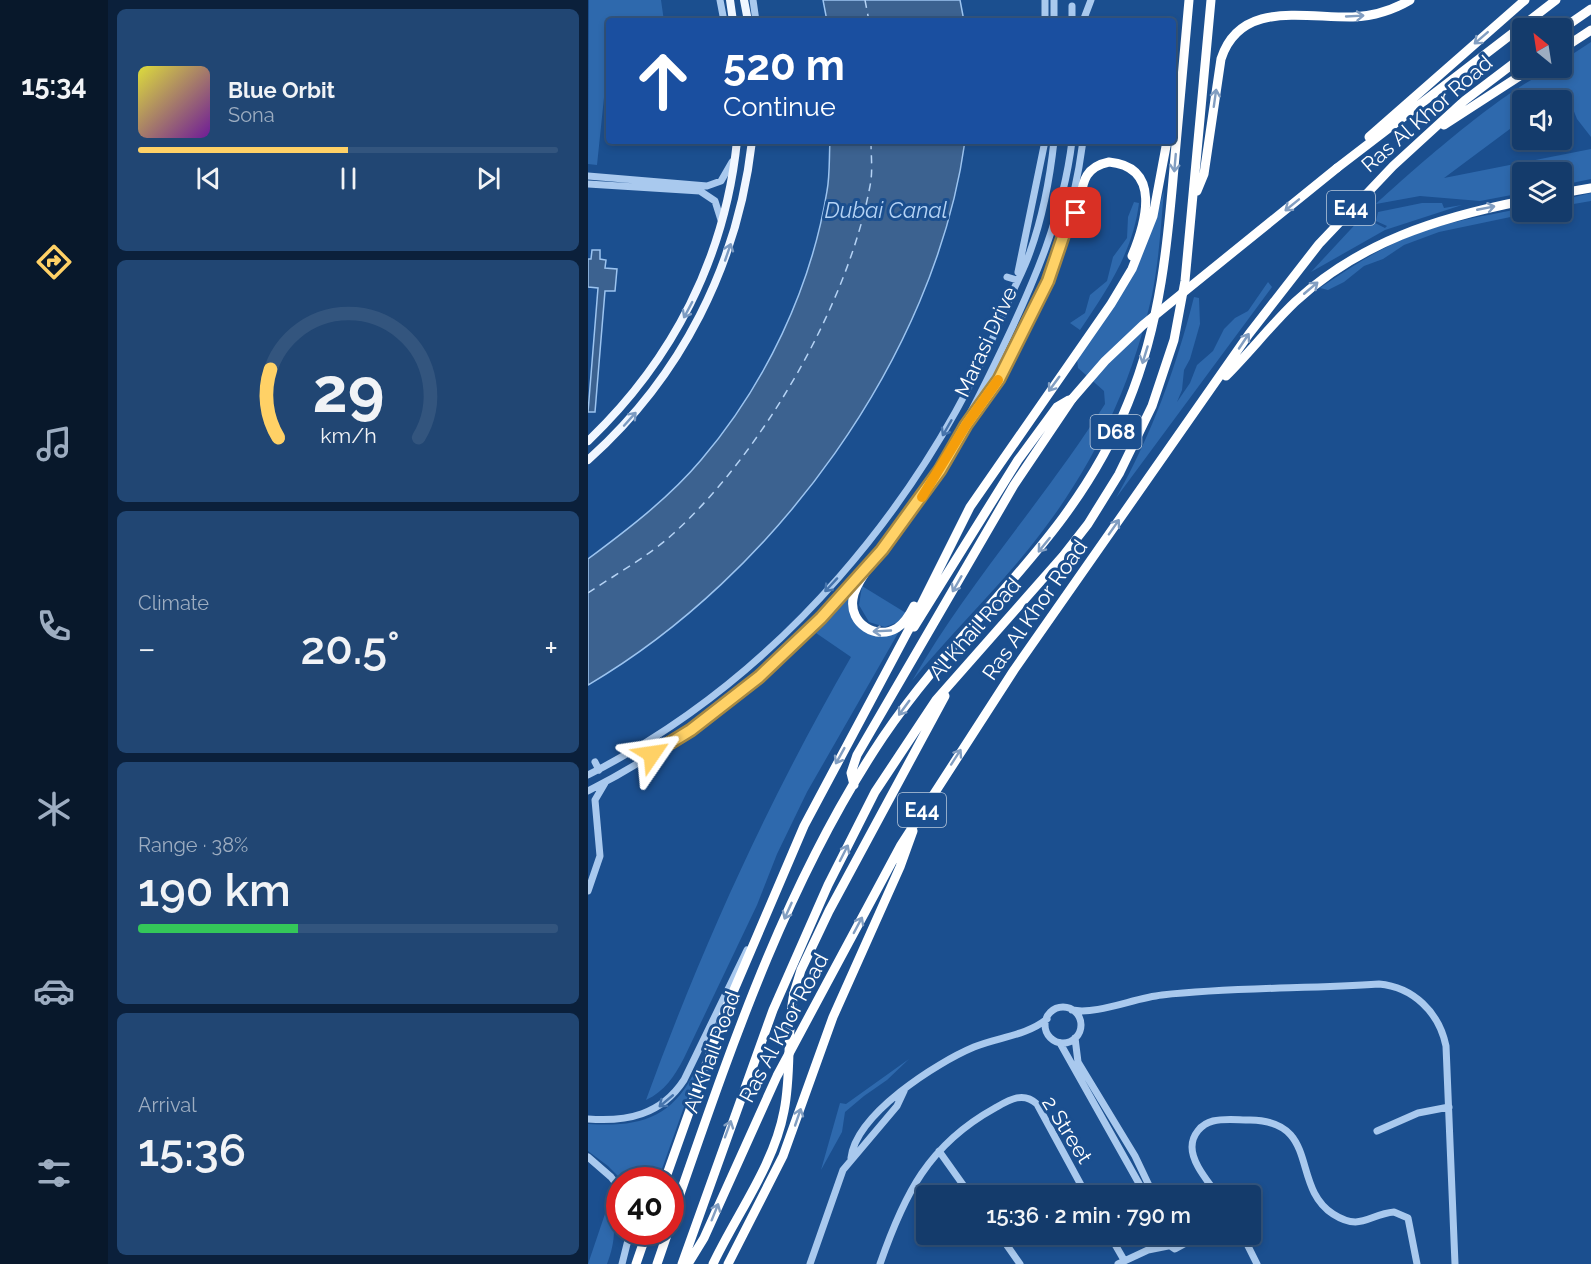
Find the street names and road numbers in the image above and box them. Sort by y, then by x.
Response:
street label: Ras Al Khor Road [1356,50,1497,177]
road number: E44 [1327,191,1375,225]
street label: Marasi Drive [949,283,1022,401]
road number: D68 [1090,415,1142,449]
street label: Ras Al Khor Road [977,535,1092,685]
street label: Al Khail Road [923,572,1026,685]
road number: E44 [898,793,946,827]
street label: Ras Al Khor Road [734,949,833,1107]
street label: Al Khail Road [678,988,745,1116]
street label: 2 Street [1037,1092,1098,1168]

